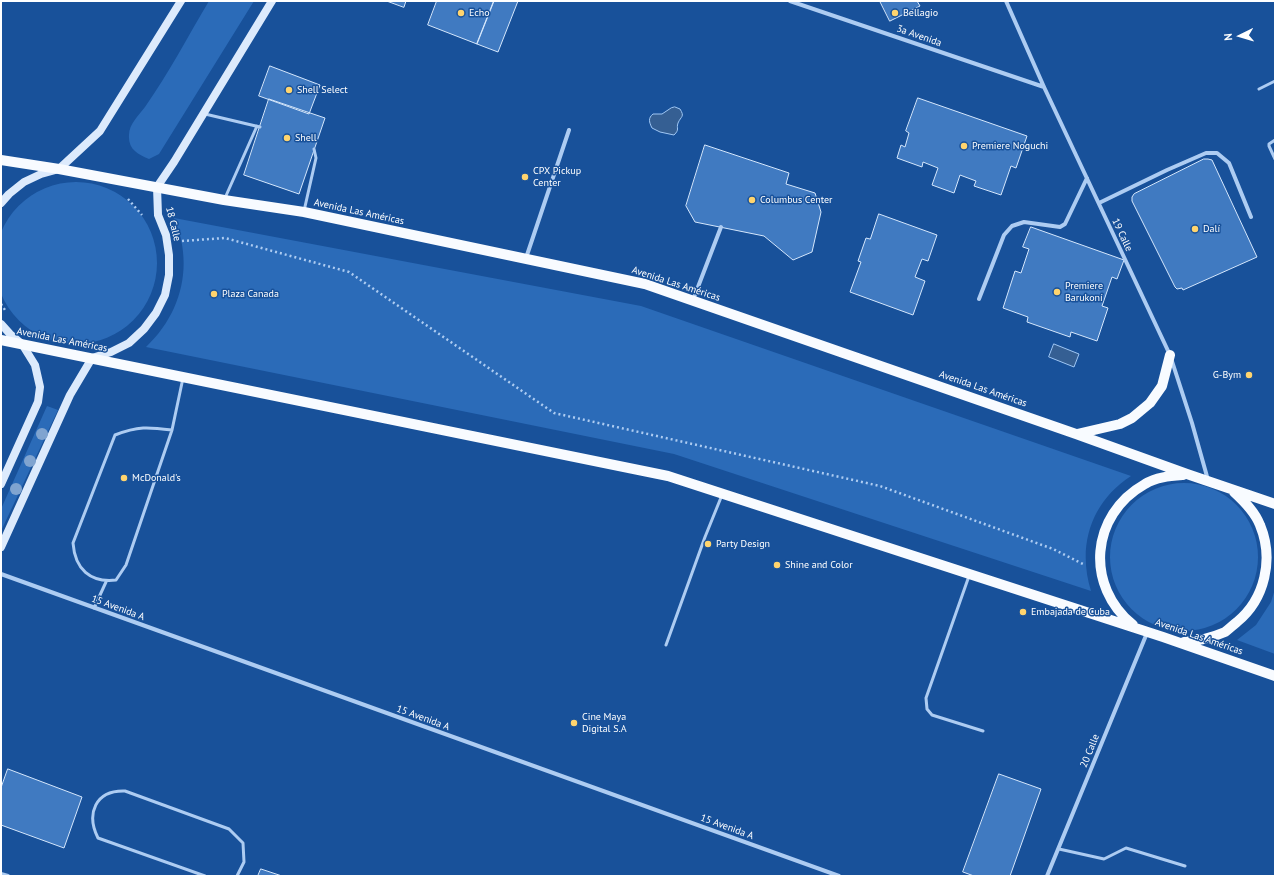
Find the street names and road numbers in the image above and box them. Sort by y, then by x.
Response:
street label: 3a Avenida [895,23,943,49]
street label: Avenida Las Américas [313,197,405,227]
street label: 18 Calle [163,206,183,242]
street label: 19 Calle [1109,217,1135,253]
street label: Avenida Las Américas [630,264,722,304]
street label: Avenida Las Américas [16,325,108,355]
street label: Avenida Las Américas [938,368,1028,410]
street label: 15 Avenida A [90,593,146,623]
street label: Avenida Las Américas [1154,616,1244,658]
street label: 15 Avenida A [395,703,451,733]
street label: 20 Calle [1078,733,1102,769]
street label: 15 Avenida A [699,812,755,842]

